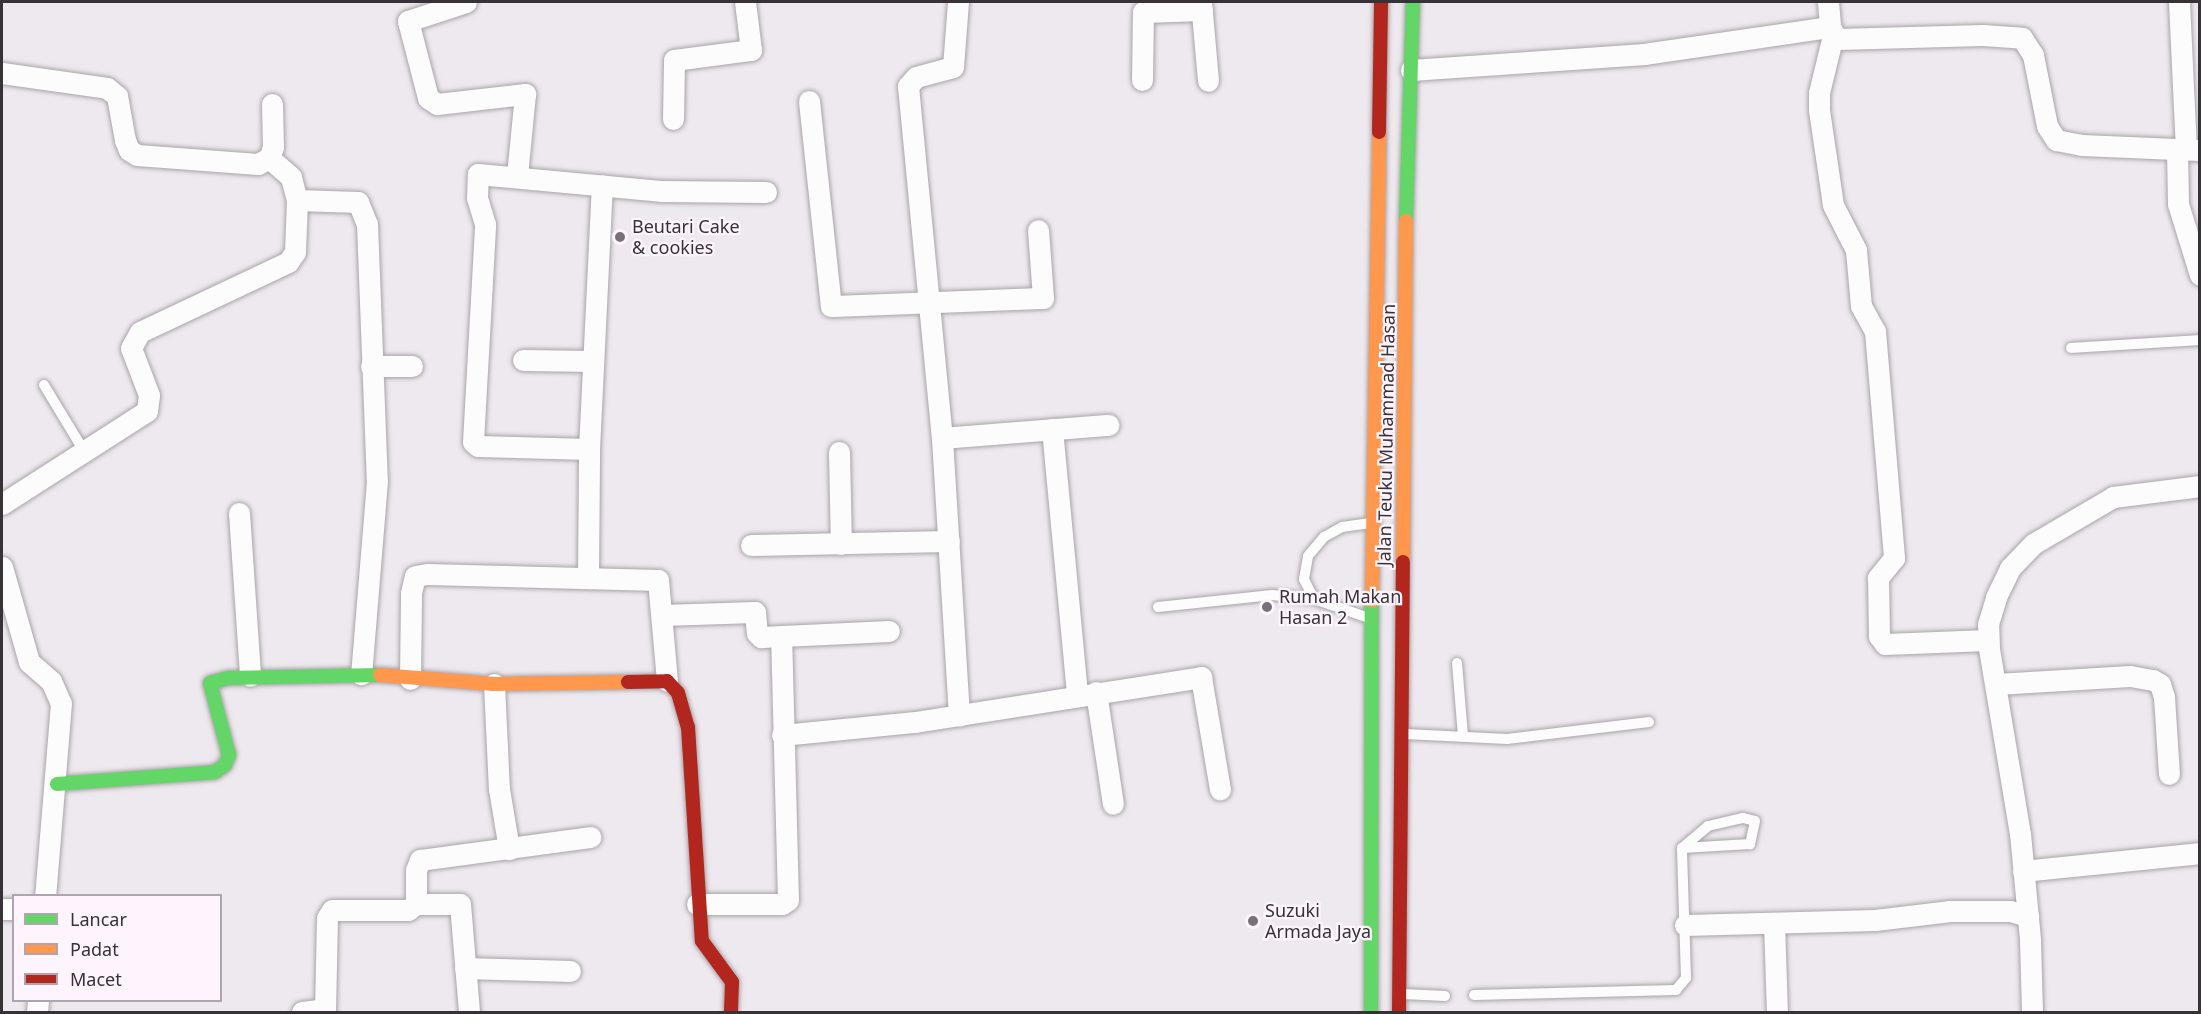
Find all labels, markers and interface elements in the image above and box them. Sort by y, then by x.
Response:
place label: Beutari Cake & cookies [632,216,740,258]
marker: Beutari Cake & cookies [613,230,627,244]
street label: Jalan Teuku Muhammad Hasan [1373,304,1399,566]
place label: Rumah Makan Hasan 2 [1279,586,1401,628]
marker: Rumah Makan Hasan 2 [1260,600,1274,614]
legend [12,894,222,1002]
place label: Suzuki Armada Jaya [1265,900,1371,942]
text: Lancar [70,907,127,931]
marker: Suzuki Armada Jaya [1246,914,1260,928]
text: Padat [70,937,119,961]
text: Macet [70,967,122,991]

